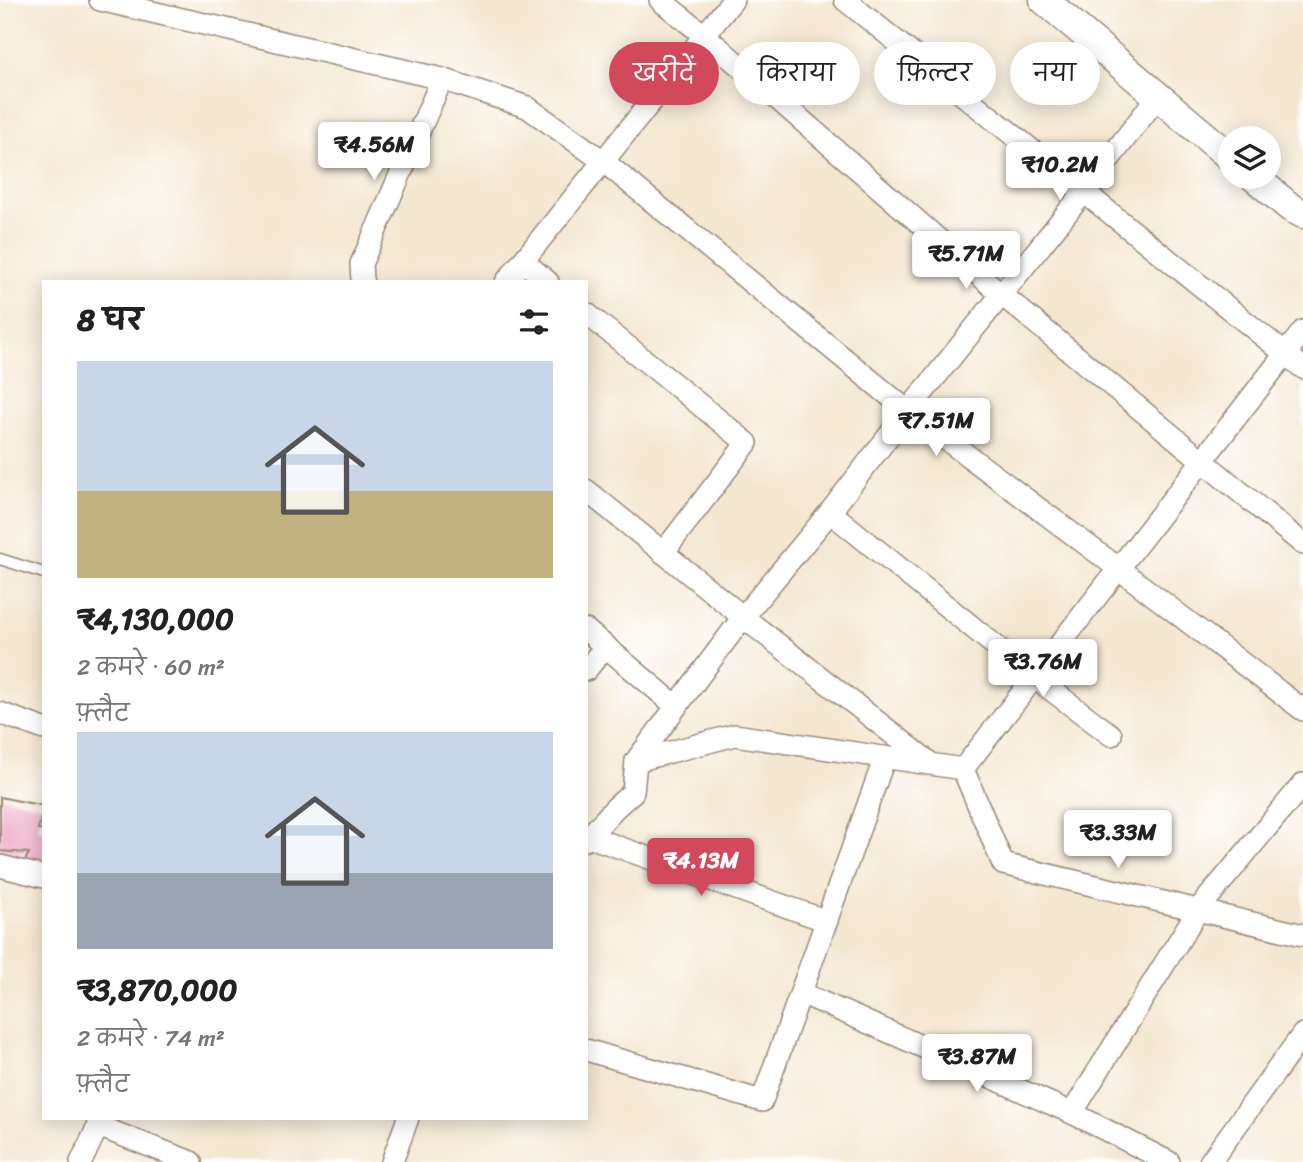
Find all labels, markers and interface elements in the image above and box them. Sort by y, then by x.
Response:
chip: खरीदें [609,42,719,105]
chip: किराया [733,42,860,105]
chip: फ़िल्टर [874,42,996,105]
chip: नया [1010,42,1100,105]
pin: ₹4.56M [317,122,431,182]
text: ₹4.56M [334,124,414,165]
map controls [1218,126,1281,189]
button: layers [1218,126,1281,189]
pin: ₹10.2M [1003,142,1117,202]
text: ₹10.2M [1022,144,1098,185]
pin: ₹5.71M [909,232,1023,291]
text: ₹5.71M [928,233,1004,274]
text: 8 घर [77,293,143,347]
icon: filters [515,303,553,341]
pin: ₹7.51M [879,398,993,458]
text: ₹7.51M [898,400,974,441]
icon: home [252,407,378,533]
text: ₹4,130,000 [77,592,234,646]
pin: ₹3.76M [986,640,1100,699]
text: ₹3.76M [1004,641,1082,682]
text: 2 कमरे · 60 m² [77,647,225,688]
text: फ़्लैट [77,693,129,734]
icon: home [252,778,378,904]
pin: ₹3.33M [1061,810,1175,870]
text: ₹3.33M [1080,812,1156,853]
pin: ₹4.13M [644,838,758,898]
text: ₹4.13M [663,840,739,881]
text: ₹3,870,000 [77,963,237,1017]
text: 2 कमरे · 74 m² [77,1018,225,1059]
pin: ₹3.87M [920,1034,1034,1094]
text: ₹3.87M [938,1036,1016,1077]
text: फ़्लैट [77,1064,129,1105]

